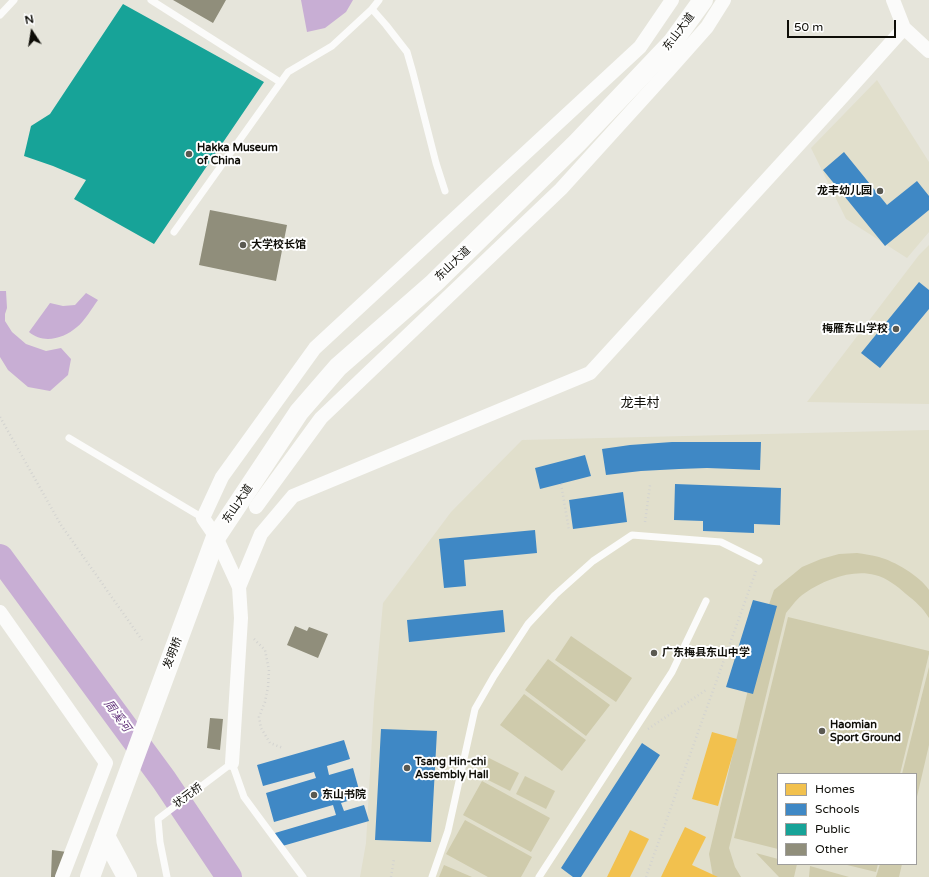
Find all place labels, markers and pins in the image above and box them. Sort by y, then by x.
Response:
place label: Hakka Museum of China [197,141,278,167]
marker: Hakka Museum of China [184,149,194,159]
place label: 龙丰幼儿园 [817,184,872,198]
marker: 龙丰幼儿园 [875,186,885,196]
place label: 大学校长馆 [251,238,306,252]
marker: 大学校长馆 [238,240,248,250]
place label: 梅雁东山学校 [822,322,888,336]
marker: 梅雁东山学校 [891,324,901,334]
place label: 广东梅县东山中学 [662,646,750,660]
marker: 广东梅县东山中学 [649,648,659,658]
place label: Haomian Sport Ground [830,718,901,744]
marker: Haomian Sport Ground [817,726,827,736]
place label: Tsang Hin-chi Assembly Hall [415,755,489,781]
marker: Tsang Hin-chi Assembly Hall [402,763,412,773]
place label: 东山书院 [322,788,366,802]
marker: 东山书院 [309,790,319,800]

